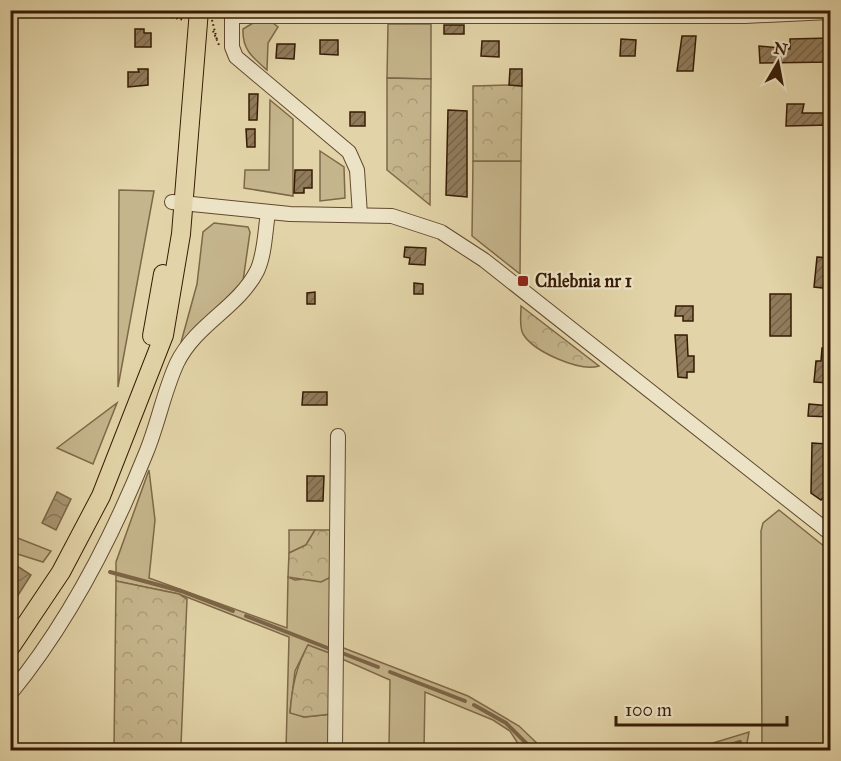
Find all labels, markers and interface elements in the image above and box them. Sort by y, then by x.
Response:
north arrow [748,33,808,93]
text: N [772,38,789,59]
place label: Chlebnia nr 1 [535,270,632,292]
marker: Chlebnia nr 1 [516,274,530,288]
scale bar [616,689,787,727]
text: 100 m [625,699,672,721]

